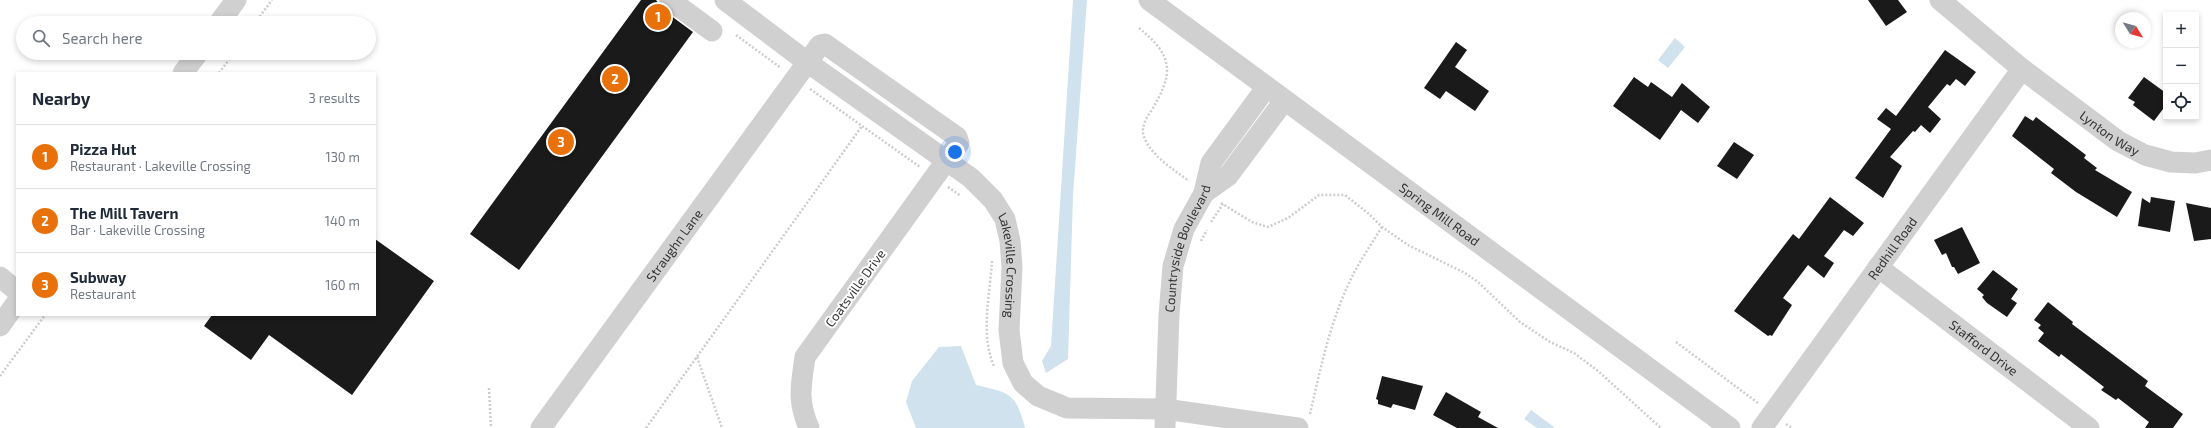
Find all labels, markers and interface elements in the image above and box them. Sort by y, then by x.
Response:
pin: 1 [645,2,671,32]
north arrow [2115,12,2151,48]
map controls [2163,12,2199,120]
button: + [2163,12,2199,48]
search box [16,16,376,60]
icon: search [30,27,52,49]
text: Search here [62,29,143,47]
button: − [2163,48,2199,84]
pin: 2 [602,64,628,94]
button: locate [2163,84,2199,120]
text: Nearby [32,88,90,108]
text: 3 results [309,90,360,106]
street label: Lynton Way [2077,107,2143,159]
pin: 3 [548,127,574,157]
text: Pizza Hut [70,140,136,158]
your location [945,142,965,162]
text: 1 [42,149,48,165]
text: 130 m [325,149,360,165]
text: Restaurant · Lakeville Crossing [70,158,251,174]
street label: Spring Mill Road [1396,179,1483,249]
street label: Countryside Boulevard [1161,183,1214,313]
text: The Mill Tavern [70,204,178,222]
street label: Straughn Lane [642,206,706,285]
street label: Lakeville Crossing [995,209,1020,318]
text: 2 [41,213,49,229]
text: 140 m [325,213,360,229]
street label: Redhill Road [1864,214,1920,283]
text: Bar · Lakeville Crossing [70,222,205,238]
street label: Coatsville Drive [821,246,889,330]
text: Subway [70,268,126,286]
text: 3 [41,277,49,293]
text: 160 m [325,277,360,293]
text: Restaurant [70,286,136,302]
street label: Stafford Drive [1946,316,2021,379]

